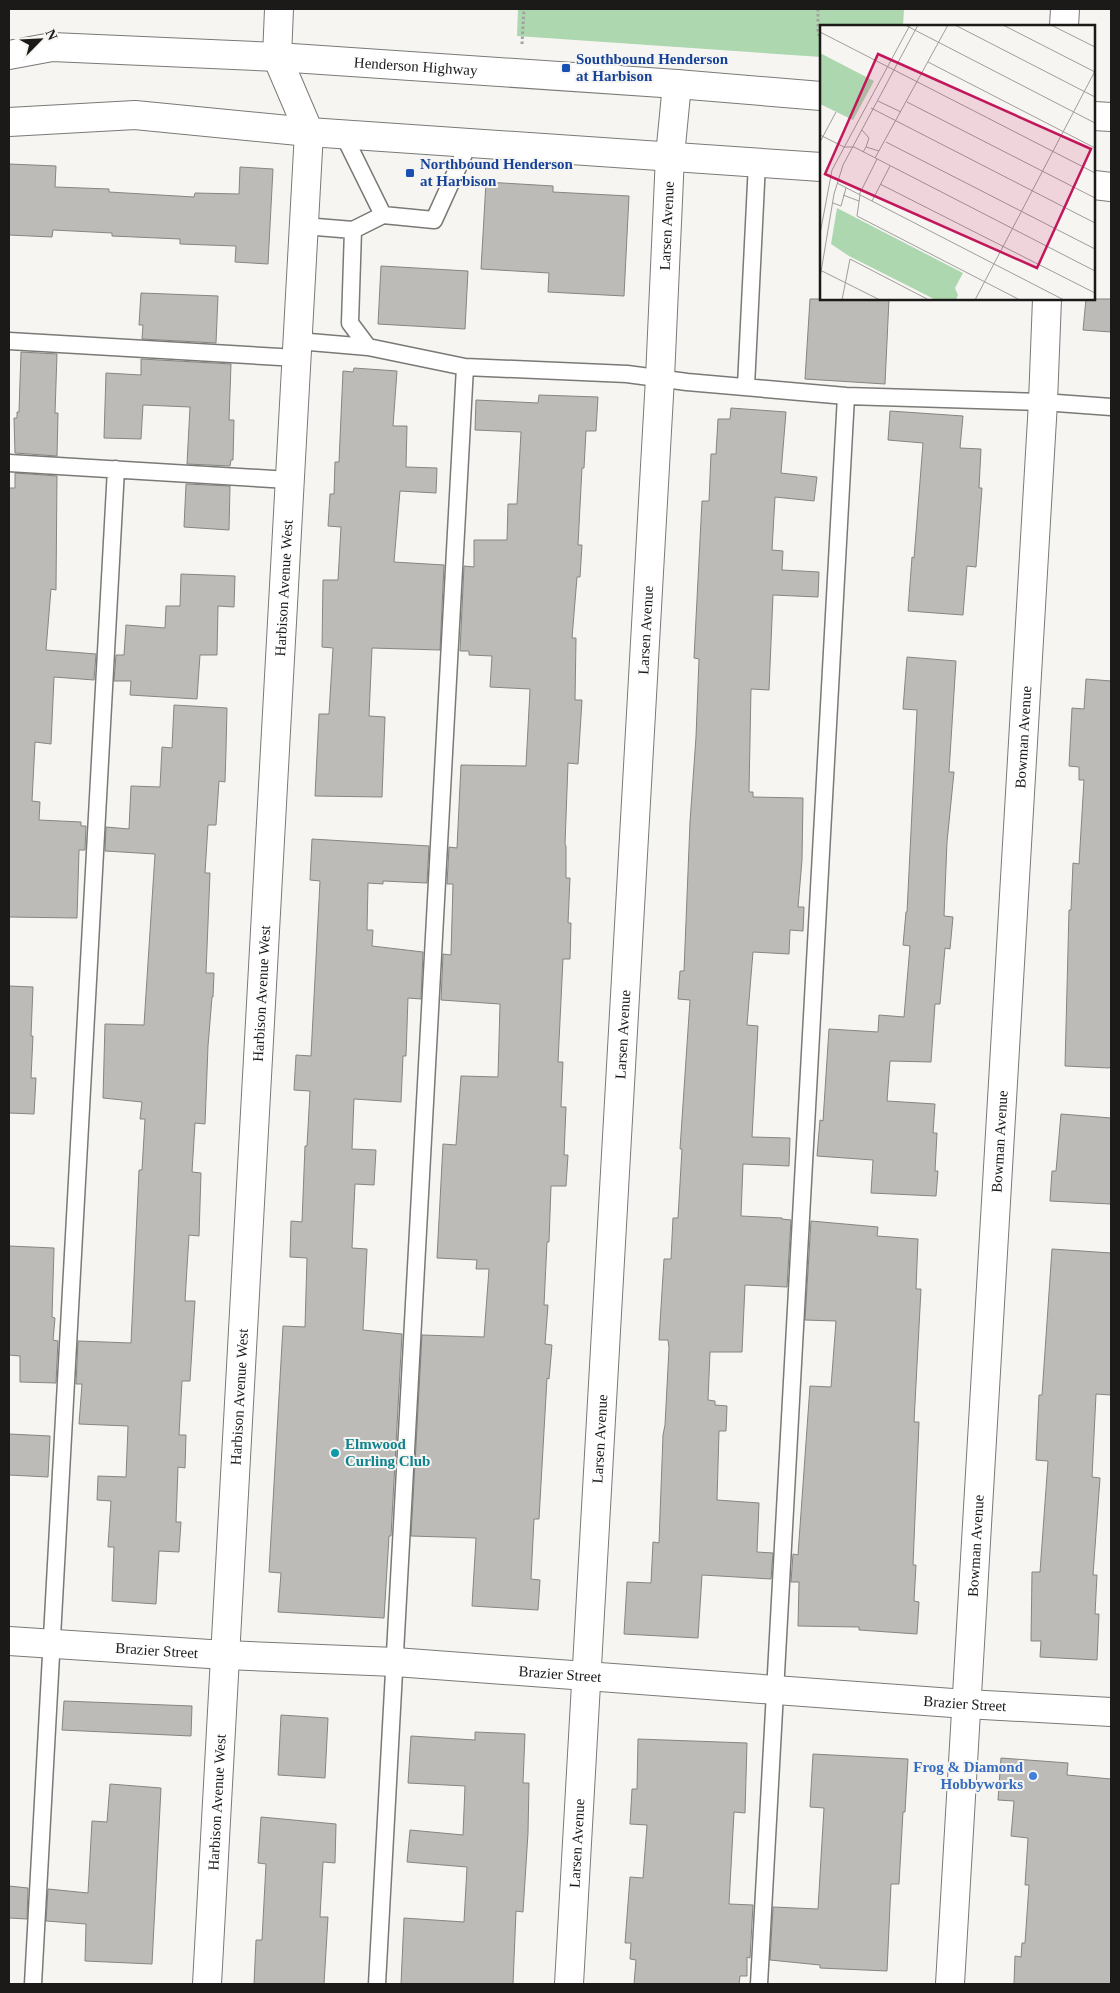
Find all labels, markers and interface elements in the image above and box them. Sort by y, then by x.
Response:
north arrow [15,15,65,65]
inset map [820,25,1095,300]
text: N [43,27,60,43]
place label: Southbound Henderson at Harbison [576,51,729,84]
street label: Henderson Highway [353,54,479,79]
marker: Southbound Henderson at Harbison [560,62,572,74]
place label: Northbound Henderson at Harbison [420,156,574,189]
marker: Northbound Henderson at Harbison [404,167,416,179]
street label: Larsen Avenue [657,180,677,271]
street label: Harbison Avenue West [272,519,296,657]
street label: Larsen Avenue [635,585,656,675]
street label: Bowman Avenue [1012,685,1034,789]
street label: Harbison Avenue West [250,924,273,1062]
street label: Larsen Avenue [612,989,633,1080]
street label: Bowman Avenue [989,1089,1011,1193]
street label: Harbison Avenue West [228,1327,251,1466]
street label: Larsen Avenue [589,1393,610,1484]
place label: Elmwood Curling Club [345,1436,430,1469]
marker: Elmwood Curling Club [329,1447,341,1459]
street label: Bowman Avenue [965,1494,987,1597]
street label: Brazier Street [115,1640,199,1661]
street label: Brazier Street [518,1663,603,1685]
street label: Brazier Street [923,1693,1008,1714]
street label: Harbison Avenue West [205,1733,229,1871]
place label: Frog & Diamond Hobbyworks [913,1759,1024,1792]
marker: Frog & Diamond Hobbyworks [1027,1770,1039,1782]
street label: Larsen Avenue [566,1798,588,1888]

